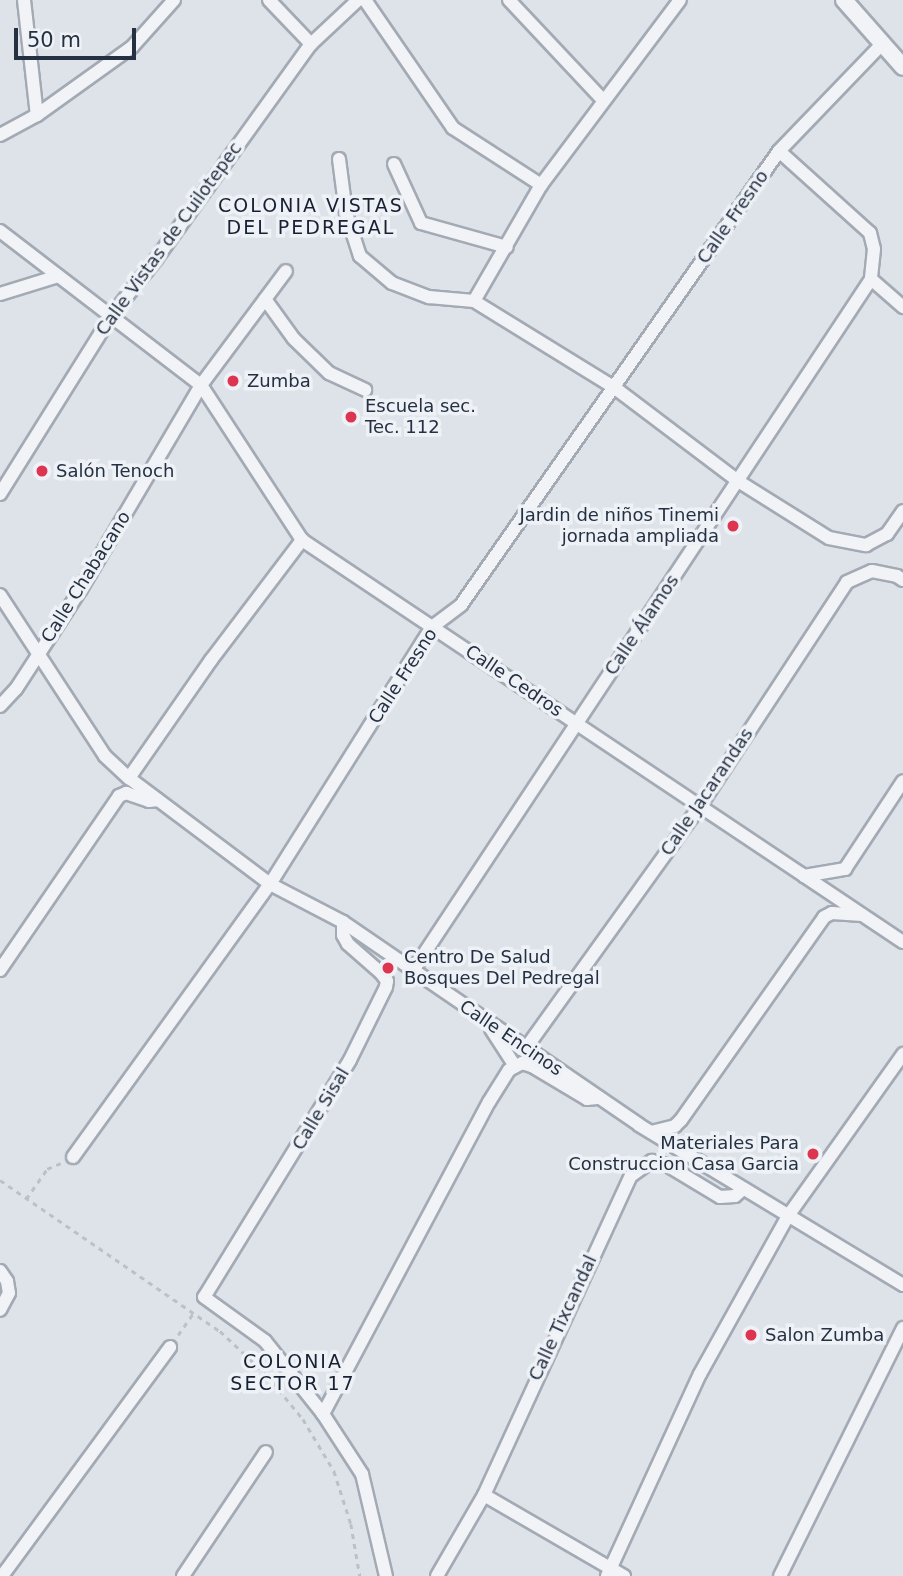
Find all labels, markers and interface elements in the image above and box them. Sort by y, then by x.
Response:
scale bar [18,14,140,58]
text: 50 m [27,28,81,52]
street label: Calle Vistas de Cuilotepec [92,138,246,340]
street label: Calle Fresno [693,166,773,268]
district label: COLONIA VISTAS DEL PEDREGAL [220,195,402,239]
place label: Zumba [247,370,311,392]
marker: Zumba [225,373,241,389]
place label: Escuela sec. Tec. 112 [365,396,476,438]
marker: Escuela sec. Tec. 112 [343,409,359,425]
place label: Salón Tenoch [56,460,174,482]
marker: Salón Tenoch [34,463,50,479]
place label: Jardin de niños Tinemi jornada ampliada [519,505,719,548]
street label: Calle Chabacano [37,507,135,647]
marker: Jardin de niños Tinemi jornada ampliada [725,518,741,534]
street label: Calle Álamos [600,571,684,679]
street label: Calle Fresno [364,624,442,728]
street label: Calle Cedros [461,640,567,722]
street label: Calle Jacarandas [656,724,758,860]
place label: Centro De Salud Bosques Del Pedregal [404,947,600,990]
marker: Centro De Salud Bosques Del Pedregal [378,958,398,978]
street label: Calle Encinos [455,996,567,1080]
street label: Calle Sisal [288,1064,354,1154]
place label: Materiales Para Construccion Casa Garcia [568,1133,799,1176]
marker: Materiales Para Construccion Casa Garcia [805,1146,821,1162]
street label: Calle Tixcandal [524,1252,602,1384]
place label: Salon Zumba [765,1324,884,1346]
marker: Salon Zumba [743,1327,759,1343]
district label: COLONIA SECTOR 17 [231,1351,355,1395]

